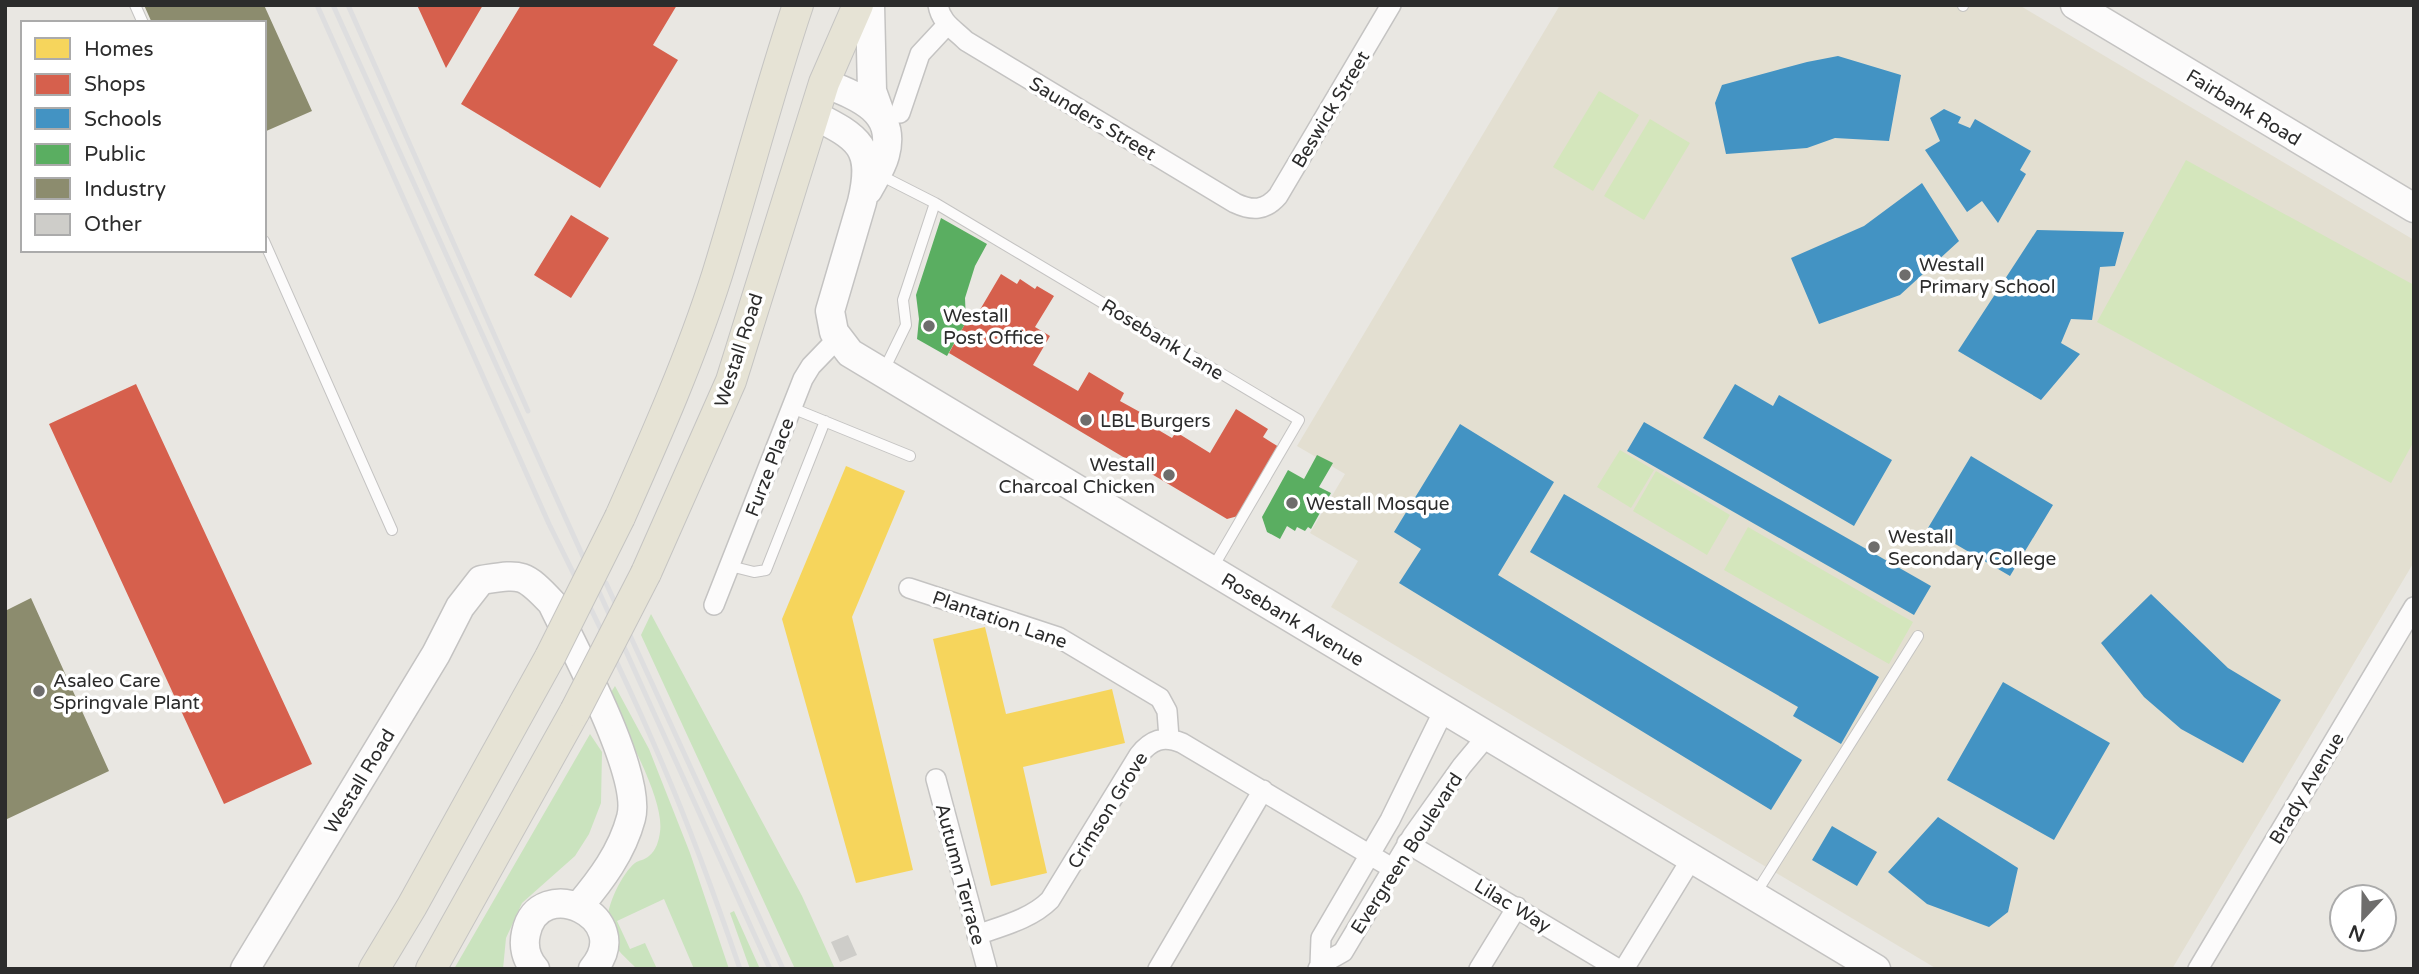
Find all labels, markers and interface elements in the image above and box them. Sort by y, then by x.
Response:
legend [21,21,266,252]
text: Homes [84,37,154,62]
street label: Beswick Street [1287,47,1374,172]
street label: Fairbank Road [2182,65,2305,151]
text: Shops [84,72,146,97]
street label: Saunders Street [1025,72,1160,165]
text: Schools [84,107,162,132]
text: Public [84,142,146,167]
text: Industry [84,177,166,202]
text: Other [84,212,142,237]
place label: Westall Primary School [1919,254,2055,298]
marker: Westall Primary School [1897,267,1913,283]
street label: Westall Road [710,291,768,410]
street label: Rosebank Lane [1097,295,1227,385]
place label: Westall Post Office [943,305,1044,349]
marker: Westall Post Office [921,318,937,334]
place label: LBL Burgers [1100,410,1211,432]
marker: LBL Burgers [1078,412,1094,428]
street label: Furze Place [741,415,799,520]
place label: Westall Charcoal Chicken [998,454,1155,498]
marker: Westall Charcoal Chicken [1161,467,1177,483]
place label: Westall Mosque [1306,493,1450,515]
marker: Westall Mosque [1284,495,1300,511]
place label: Westall Secondary College [1888,526,2056,570]
marker: Westall Secondary College [1866,539,1882,555]
street label: Rosebank Avenue [1217,569,1368,671]
street label: Plantation Lane [929,587,1070,653]
place label: Asaleo Care Springvale Plant [53,670,200,714]
marker: Asaleo Care Springvale Plant [31,683,47,699]
street label: Westall Road [320,725,400,838]
street label: Brady Avenue [2265,729,2349,848]
street label: Crimson Grove [1063,748,1152,873]
street label: Evergreen Boulevard [1346,769,1467,938]
street label: Autumn Terrace [931,801,989,947]
street label: Lilac Way [1470,874,1555,937]
north arrow [2328,883,2398,953]
text: N [2346,920,2368,946]

